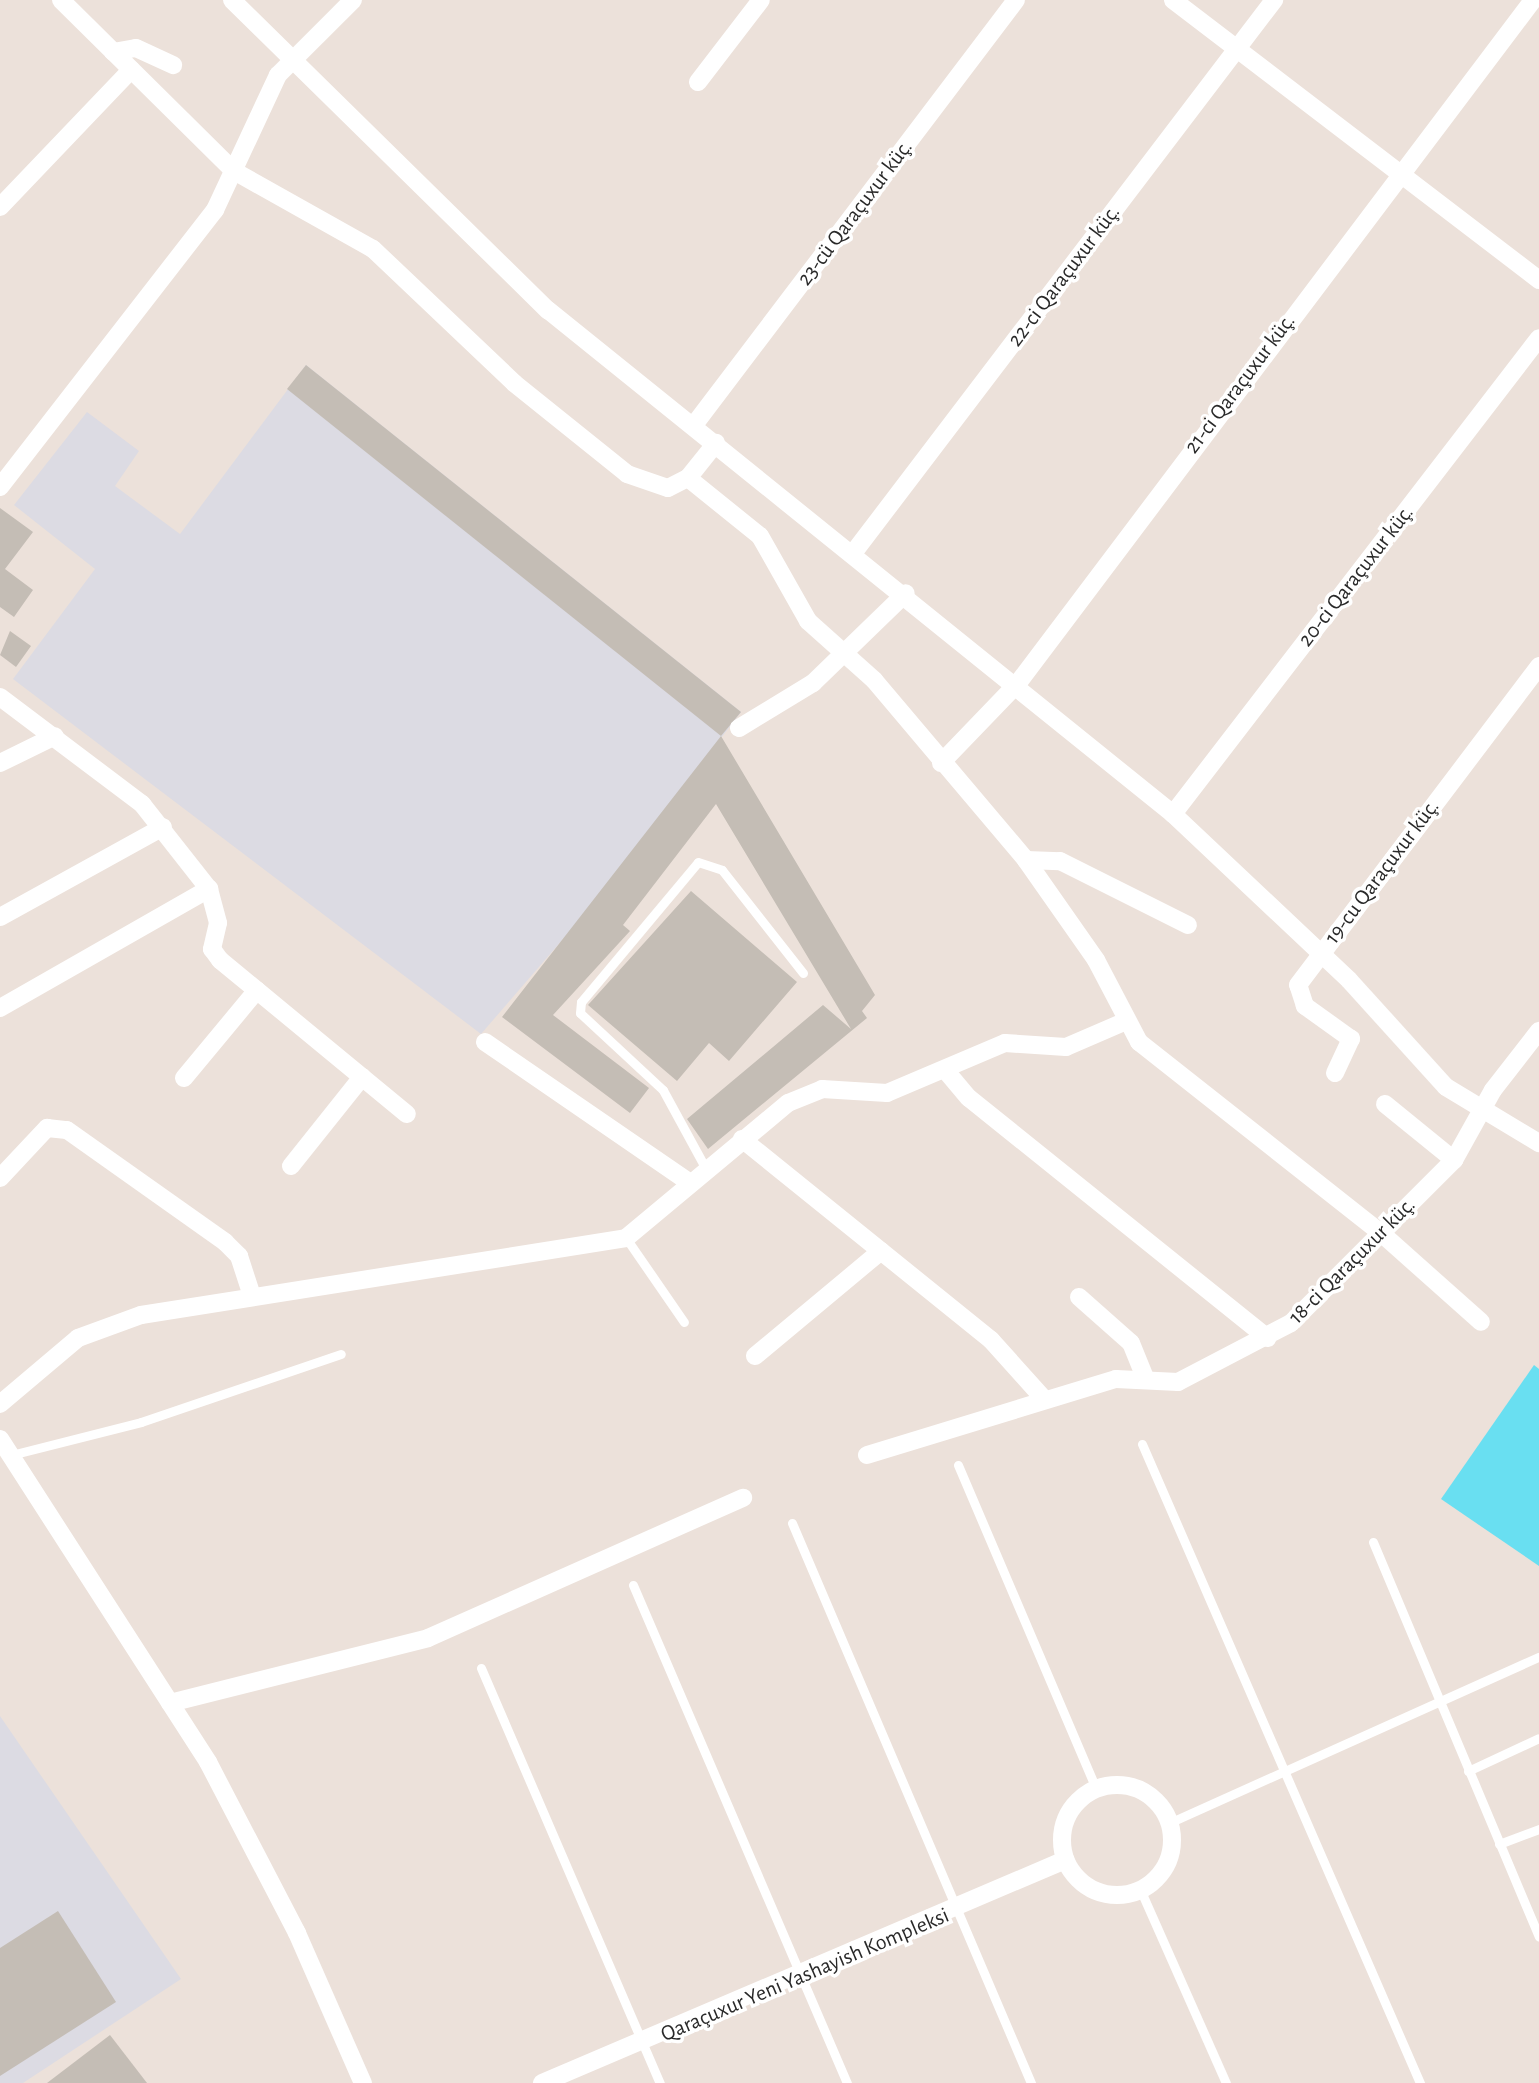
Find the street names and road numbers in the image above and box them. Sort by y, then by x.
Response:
street label: 23-cü Qaraçuxur küç. [792,135,918,291]
street label: 22-ci Qaraçuxur küç. [1002,200,1126,352]
street label: 21-ci Qaraçuxur küç. [1179,309,1301,459]
street label: 20-ci Qaraçuxur küç. [1293,500,1419,652]
street label: 19-cu Qaraçuxur küç. [1319,795,1445,949]
street label: 18-ci Qaraçuxur küç. [1283,1192,1421,1330]
street label: Qaraçuxur Yeni Yashayish Kompleksi [657,1902,953,2048]

